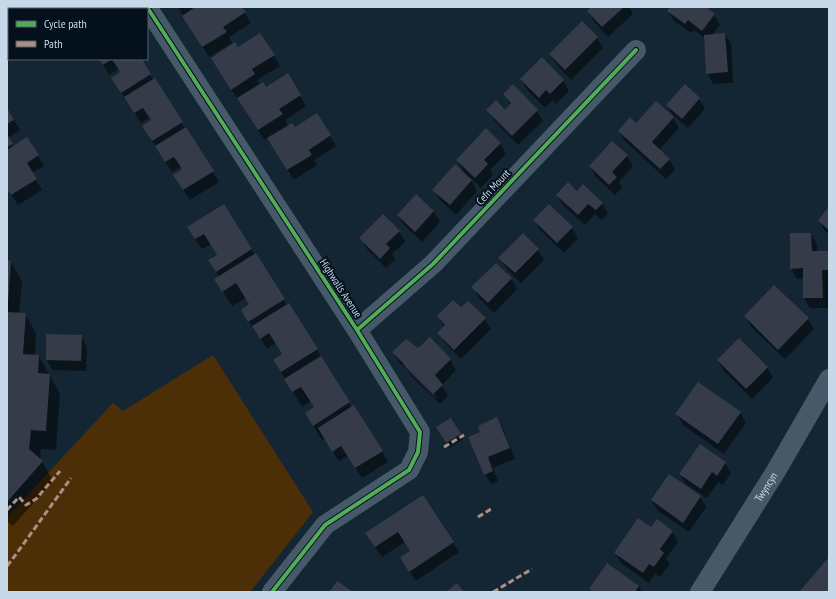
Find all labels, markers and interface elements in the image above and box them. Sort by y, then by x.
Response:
legend [8,8,148,60]
text: Cycle path [44,16,87,31]
text: Path [44,36,62,51]
street label: Cefn Mount [473,166,513,208]
street label: Highwalls Avenue [317,256,365,320]
street label: Twyncyn [751,470,781,504]

